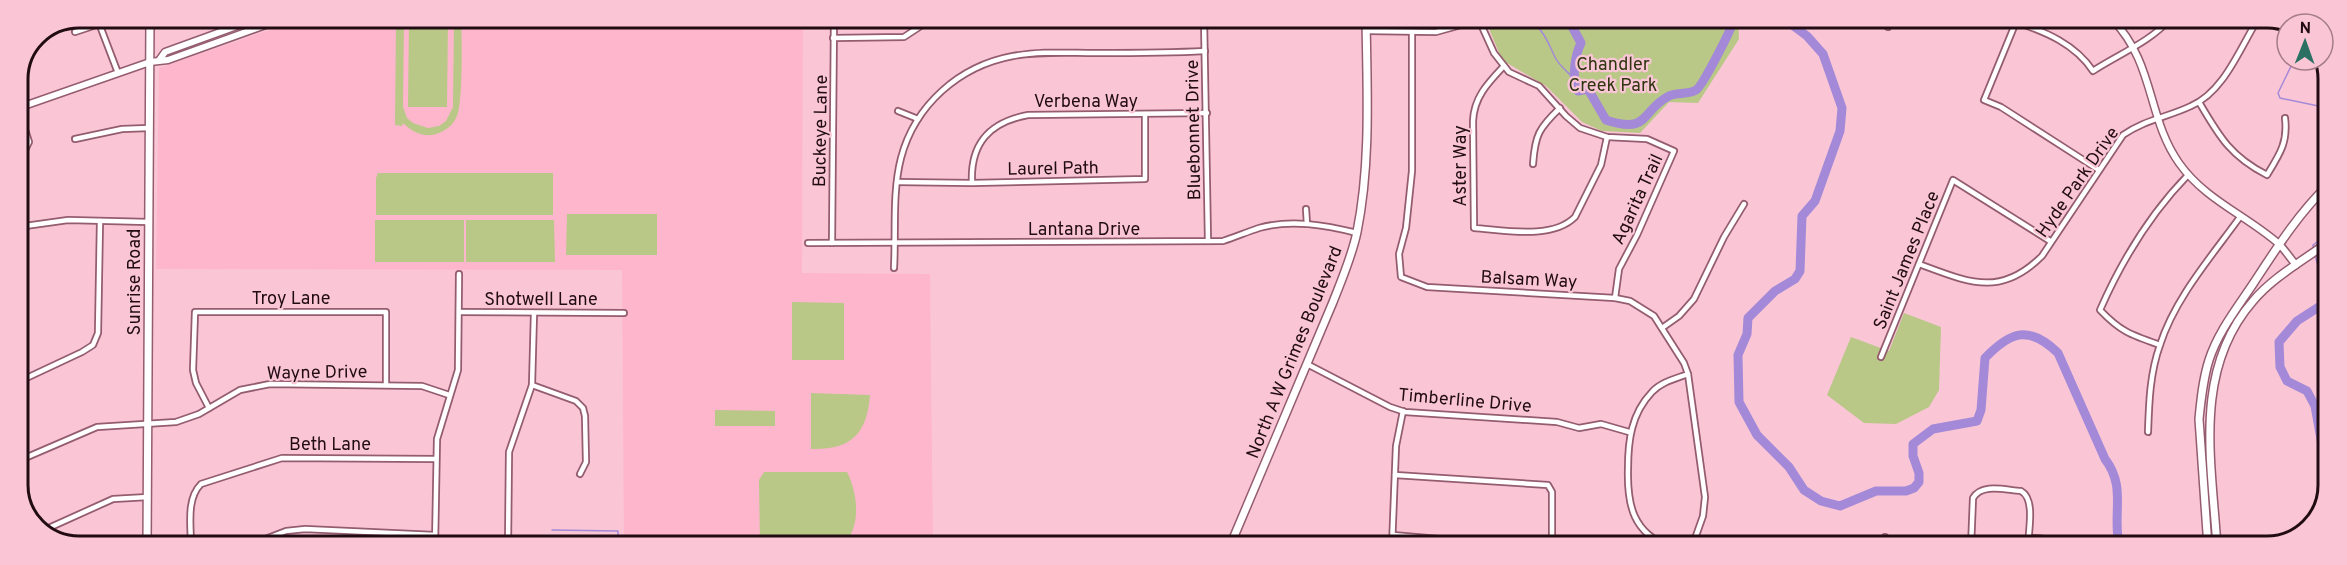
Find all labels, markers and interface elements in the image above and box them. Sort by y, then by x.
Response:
north arrow [2275,12,2335,72]
text: N [2299,19,2311,39]
park label: Chandler Creek Park [1569,54,1657,98]
street label: Bluebonnet Drive [1182,59,1207,200]
street label: Buckeye Lane [809,75,834,187]
street label: Verbena Way [1034,91,1138,114]
street label: Hyde Park Drive [2031,123,2125,243]
street label: Aster Way [1450,125,1473,207]
street label: Agarita Trail [1607,151,1669,249]
street label: Laurel Path [1007,157,1099,182]
street label: Saint James Place [1869,188,1946,333]
street label: Lantana Drive [1028,219,1140,242]
street label: Sunrise Road [124,229,147,335]
street label: North A W Grimes Boulevard [1242,243,1349,462]
street label: Balsam Way [1480,266,1578,295]
street label: Troy Lane [251,288,331,311]
street label: Shotwell Lane [484,289,598,312]
street label: Wayne Drive [266,361,368,386]
street label: Timberline Drive [1397,384,1532,419]
street label: Beth Lane [289,434,371,457]

